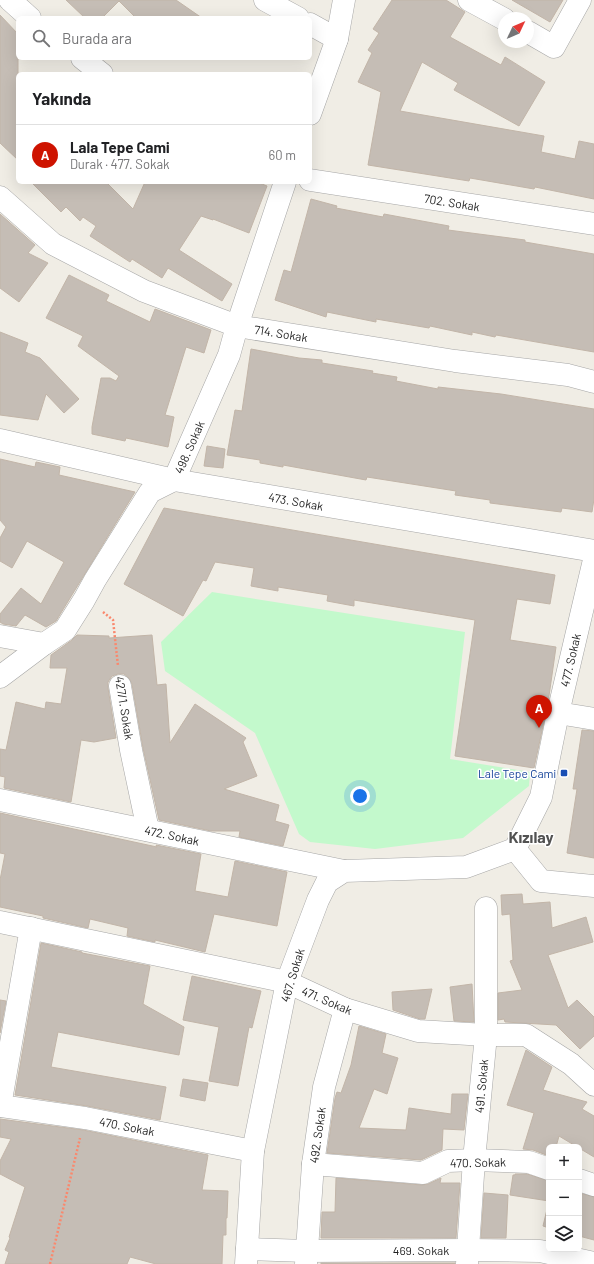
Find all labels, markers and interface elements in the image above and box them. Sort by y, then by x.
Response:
north arrow [498,12,534,48]
search box [16,16,312,60]
icon: search [30,27,52,49]
text: Burada ara [62,29,132,47]
text: Yakında [32,88,91,108]
text: Lala Tepe Cami [70,138,170,156]
text: A [41,147,49,163]
text: 60 m [269,147,296,163]
text: Durak · 477. Sokak [70,156,170,172]
street label: 702. Sokak [423,191,481,213]
street label: 714. Sokak [253,322,309,344]
street label: 498. Sokak [171,418,207,476]
street label: 473. Sokak [267,489,325,513]
street label: 477. Sokak [557,632,583,688]
street label: 427/1. Sokak [113,675,137,741]
pin: A [526,695,552,728]
place label: Lale Tepe Cami [478,766,556,780]
marker: Lale Tepe Cami [559,768,569,778]
your location [350,786,370,806]
street label: 472. Sokak [143,822,201,848]
district label: Kızılay [508,827,554,846]
street label: 467. Sokak [277,947,307,1003]
street label: 471. Sokak [300,983,354,1017]
street label: 491. Sokak [472,1058,490,1114]
street label: 492. Sokak [306,1106,328,1164]
street label: 470. Sokak [98,1114,156,1138]
map controls [546,1144,582,1252]
button: + [546,1144,582,1180]
street label: 470. Sokak [450,1155,506,1169]
button: − [546,1180,582,1216]
button: layers [546,1216,582,1252]
street label: 469. Sokak [393,1243,449,1257]

